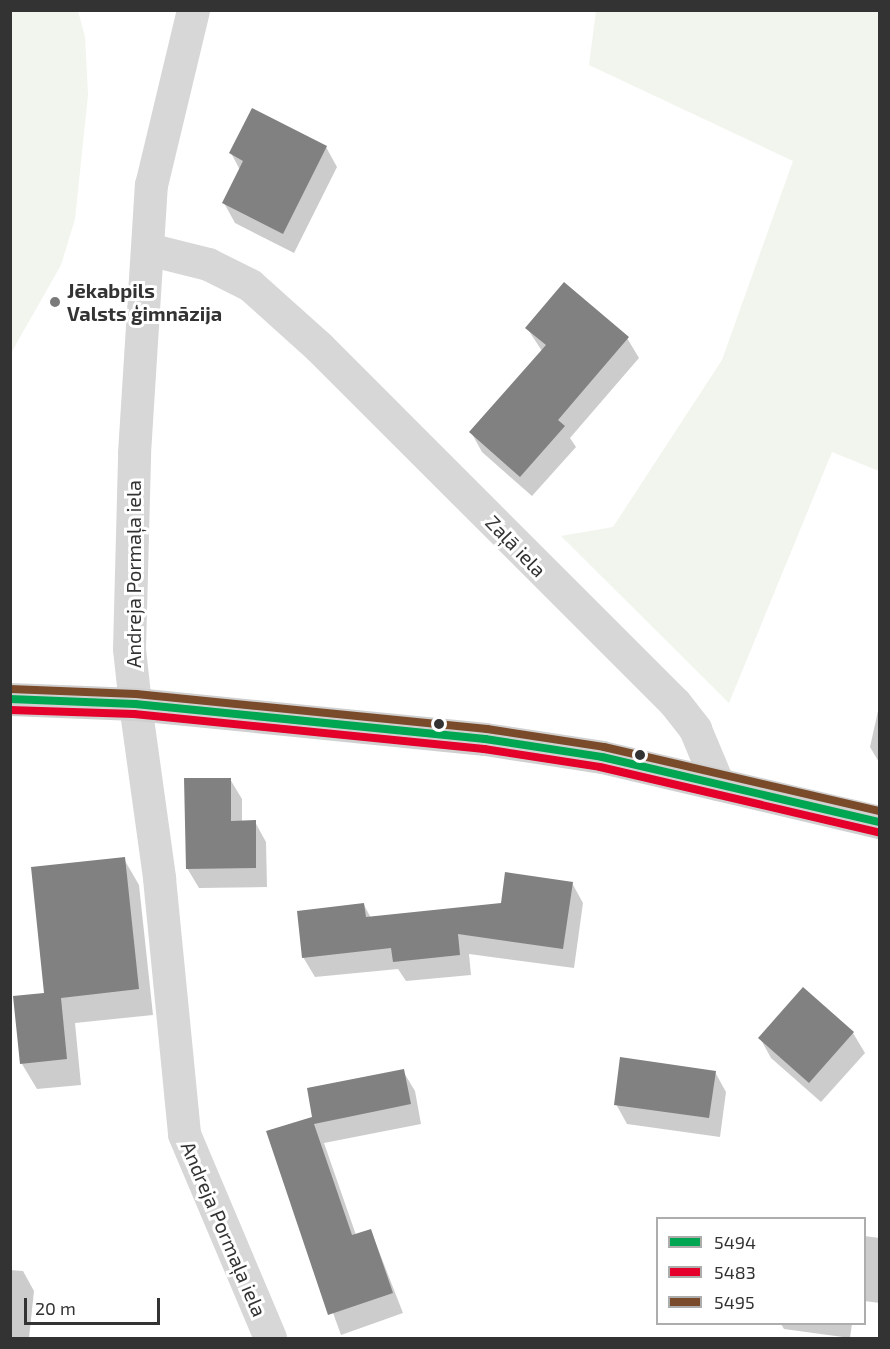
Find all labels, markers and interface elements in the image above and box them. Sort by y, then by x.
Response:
place label: Jēkabpils Valsts ģimnāzija [67,278,222,325]
marker: Jēkabpils Valsts ģimnāzija [48,295,62,309]
street label: Andreja Pormaļa iela [121,480,145,668]
street label: Zaļā iela [481,510,551,582]
unlabelled marker [433,718,445,730]
unlabelled marker [634,749,646,761]
street label: Andreja Pormaļa iela [176,1138,272,1320]
legend [656,1217,866,1325]
text: 5494 [714,1231,756,1253]
text: 5483 [714,1261,756,1283]
scale bar [27,1286,164,1324]
text: 5495 [714,1291,755,1313]
text: 20 m [35,1297,76,1319]

